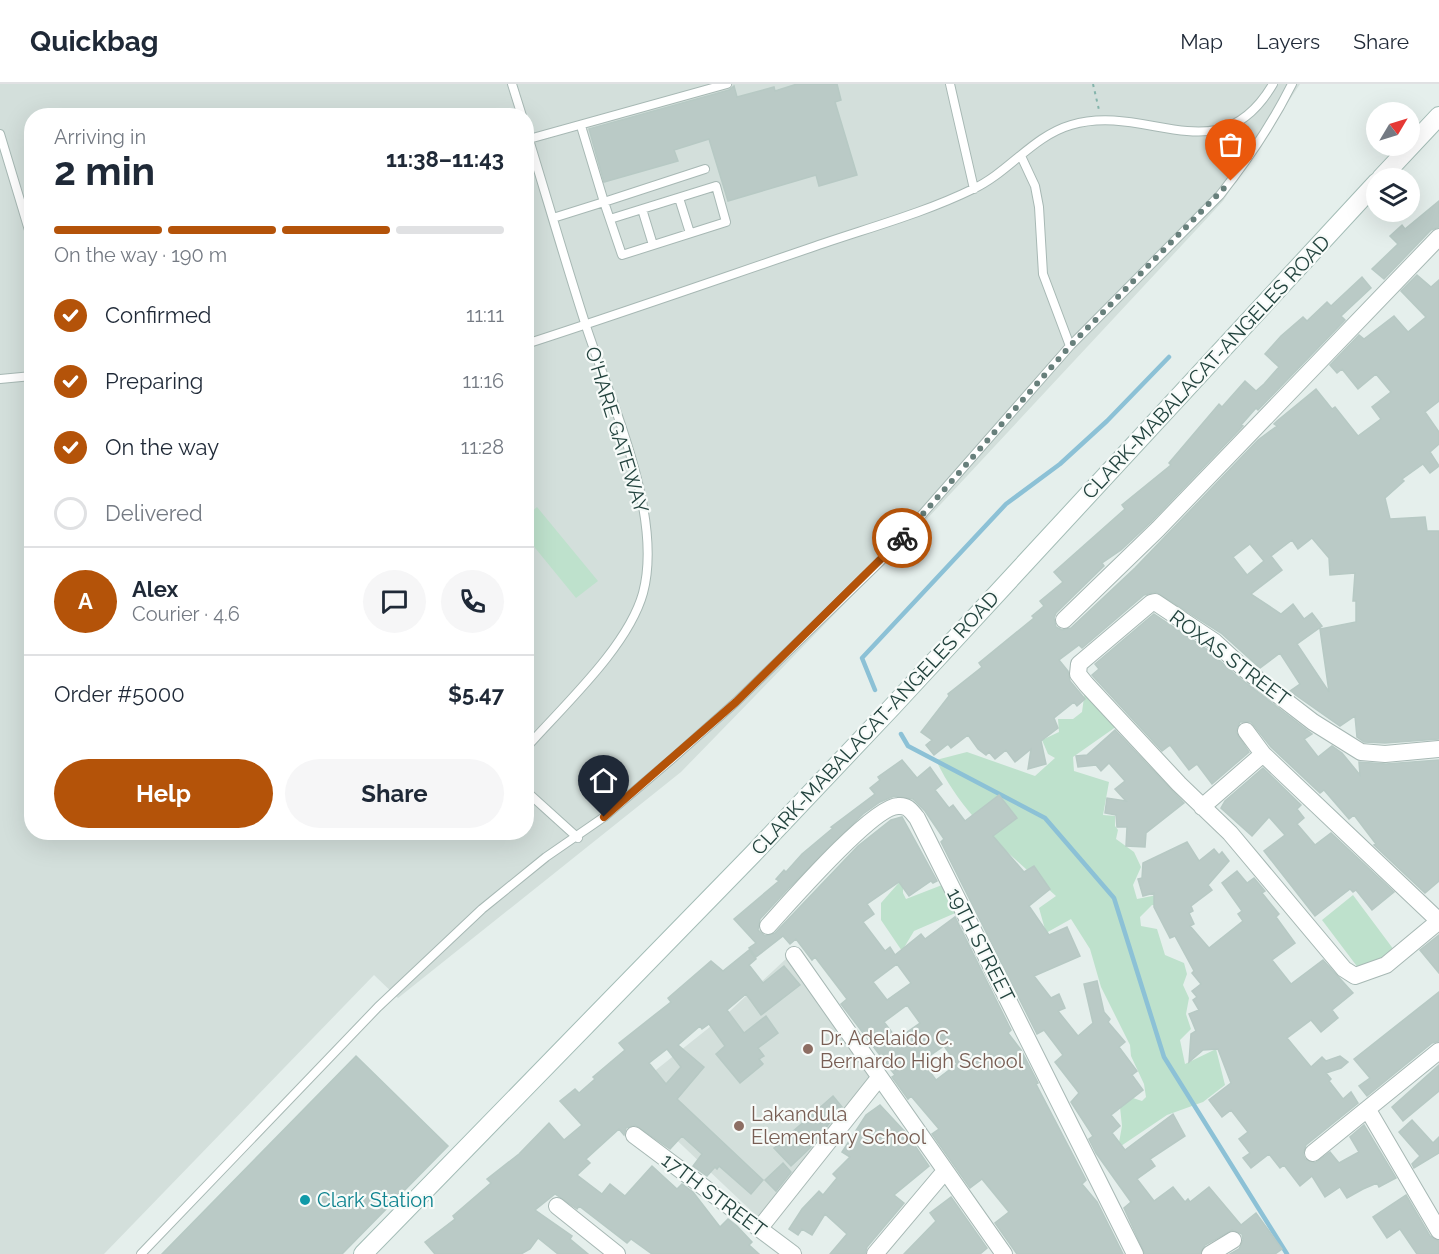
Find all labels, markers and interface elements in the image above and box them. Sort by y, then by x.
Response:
text: Quickbag [30,25,159,58]
text: Map [1180,29,1223,54]
text: Layers [1256,29,1320,54]
text: Share [1353,29,1409,54]
north arrow [1366,102,1420,156]
map controls [1366,102,1420,222]
pin [1205,119,1256,181]
text: Arriving in [54,125,146,149]
icon: bag [1214,128,1247,161]
text: 11:38–11:43 [386,146,504,172]
text: 2 min [54,148,155,194]
button: layers [1366,168,1420,222]
street label: CLARK-MABALACAT-ANGELES ROAD [1077,230,1335,504]
text: On the way · 190 m [54,243,227,267]
icon: check [54,299,87,332]
text: Confirmed [105,302,212,328]
text: 11:11 [466,303,504,327]
street label: O'HARE GATEWAY [580,344,654,516]
icon: check [54,365,87,398]
text: Preparing [105,368,203,394]
text: 11:16 [463,369,504,393]
icon: check [54,431,87,464]
text: On the way [105,434,219,460]
text: 11:28 [461,435,504,459]
text: Delivered [105,500,203,526]
courier [872,508,932,568]
icon: bike [886,522,919,555]
button: chat [363,570,426,633]
button: phone [441,570,504,633]
text: Alex [132,576,178,602]
street label: CLARK-MABALACAT-ANGELES ROAD [746,586,1004,860]
text: A [78,588,93,614]
text: Courier · 4.6 [132,602,240,626]
street label: ROXAS STREET [1165,605,1295,711]
text: Order #5000 [54,681,185,707]
text: $5.47 [448,681,504,707]
pin [578,755,629,817]
button: Help [54,759,273,828]
button: Share [285,759,504,828]
icon: home [587,764,620,797]
street label: 19TH STREET [942,884,1020,1006]
place label: Dr. Adelaido C. Bernardo High School [820,1026,1024,1073]
marker: Dr. Adelaido C. Bernardo High School [801,1042,815,1056]
place label: Lakandula Elementary School [751,1102,927,1149]
marker: Lakandula Elementary School [732,1119,746,1133]
street label: 17TH STREET [657,1148,771,1242]
place label: Clark Station [317,1188,434,1212]
marker: Clark Station [298,1193,312,1207]

